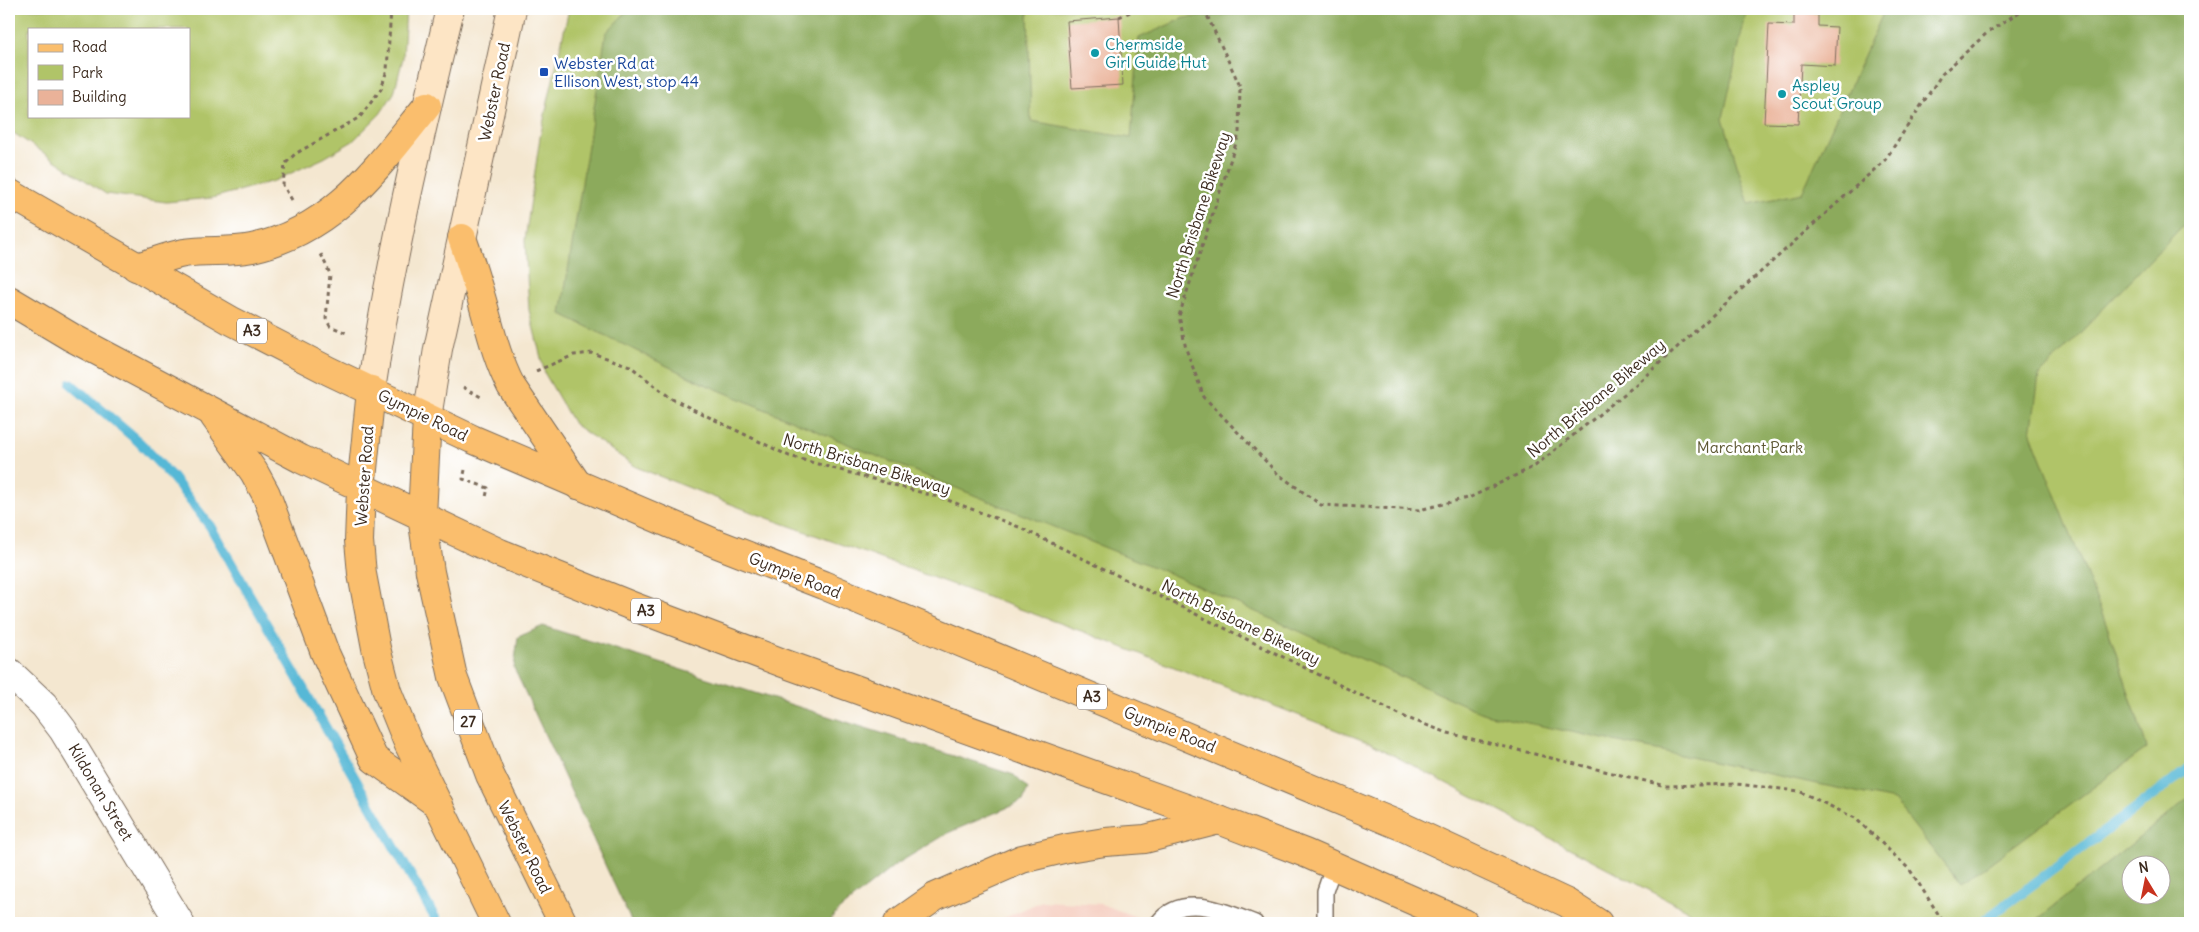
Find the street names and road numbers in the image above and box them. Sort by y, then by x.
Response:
street label: Webster Road [474,41,514,143]
street label: North Brisbane Bikeway [1162,129,1234,301]
road number: A3 [237,318,267,344]
street label: North Brisbane Bikeway [1523,334,1669,462]
street label: Gympie Road [375,385,471,445]
street label: Webster Road [351,425,377,527]
street label: North Brisbane Bikeway [781,429,953,499]
street label: Gympie Road [746,547,844,603]
street label: North Brisbane Bikeway [1158,575,1324,669]
road number: A3 [631,598,661,624]
road number: A3 [1077,684,1107,710]
street label: Gympie Road [1121,701,1219,757]
road number: 27 [454,710,482,734]
street label: Kildonan Street [64,740,138,845]
street label: Webster Road [494,798,556,896]

